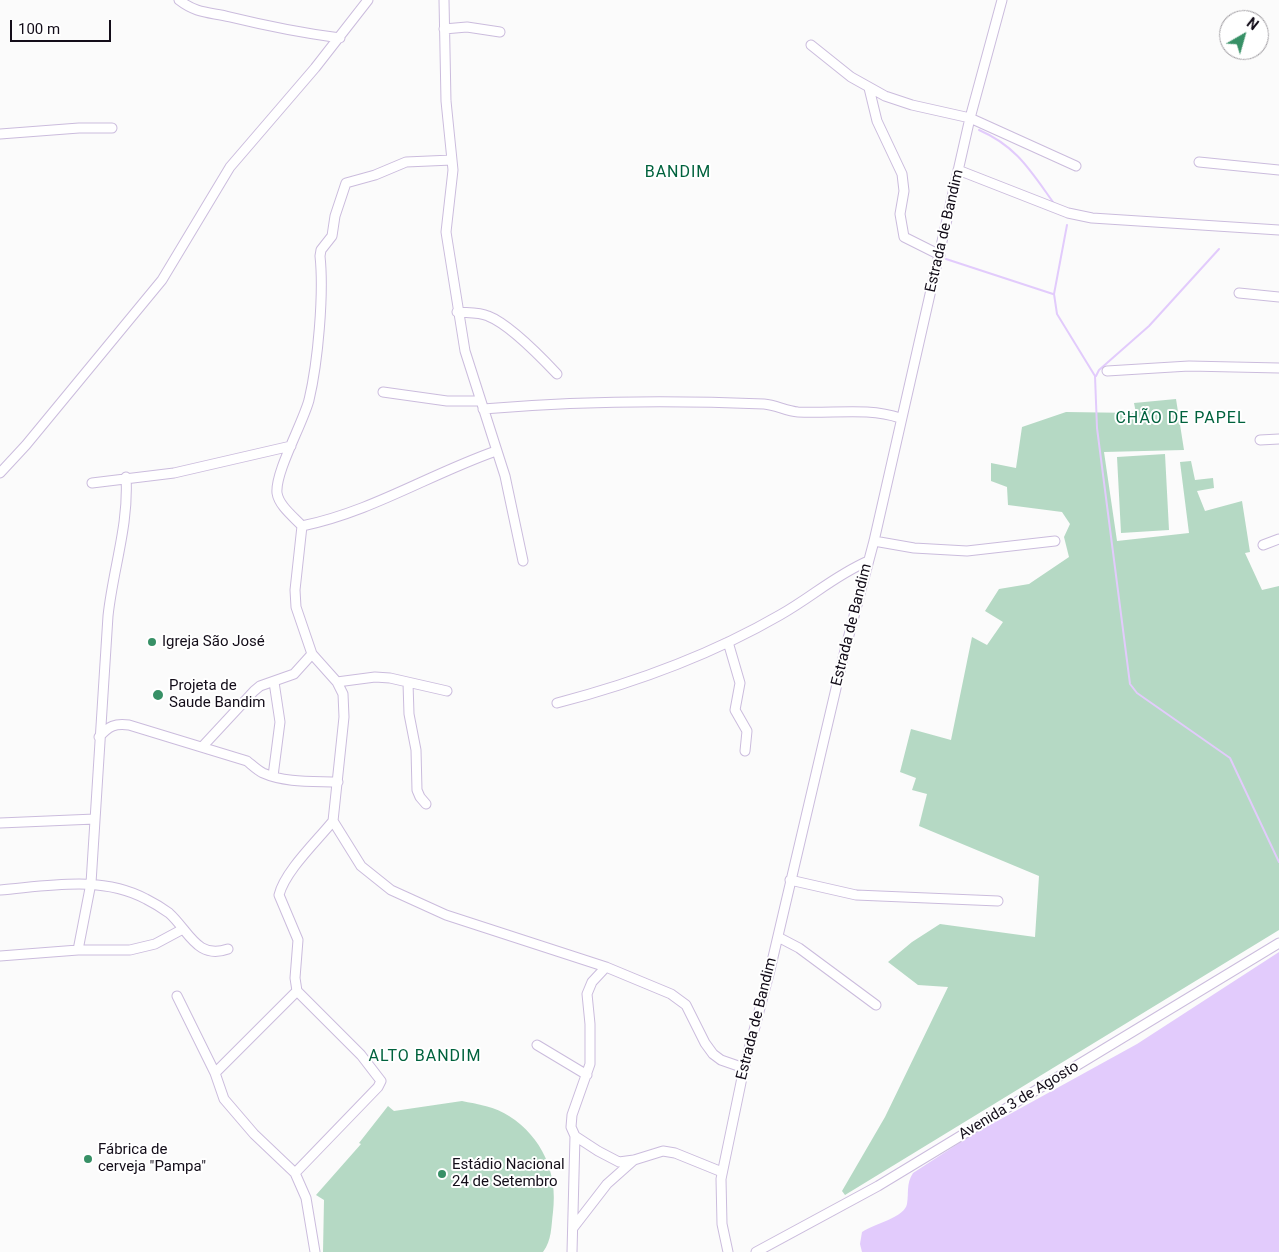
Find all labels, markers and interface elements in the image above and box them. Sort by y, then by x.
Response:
scale bar [12,10,114,42]
north arrow [1219,10,1269,60]
text: N [1244,15,1261,33]
text: 100 m [18,20,60,38]
district label: BANDIM [644,163,712,183]
street label: Estrada de Bandim [922,168,968,294]
district label: CHÃO DE PAPEL [1114,409,1248,429]
street label: Estrada de Bandim [828,562,876,688]
place label: Igreja São José [162,633,265,651]
marker: Igreja São José [146,636,158,648]
place label: Projeta de Saude Bandim [169,677,266,712]
marker: Projeta de Saude Bandim [151,688,165,702]
street label: Estrada de Bandim [733,956,781,1082]
district label: ALTO BANDIM [367,1047,483,1067]
street label: Avenida 3 de Agosto [956,1058,1082,1144]
place label: Fábrica de cerveja "Pampa" [98,1141,206,1176]
marker: Fábrica de cerveja "Pampa" [82,1153,94,1165]
place label: Estádio Nacional 24 de Setembro [452,1156,565,1191]
marker: Estádio Nacional 24 de Setembro [436,1168,448,1180]

